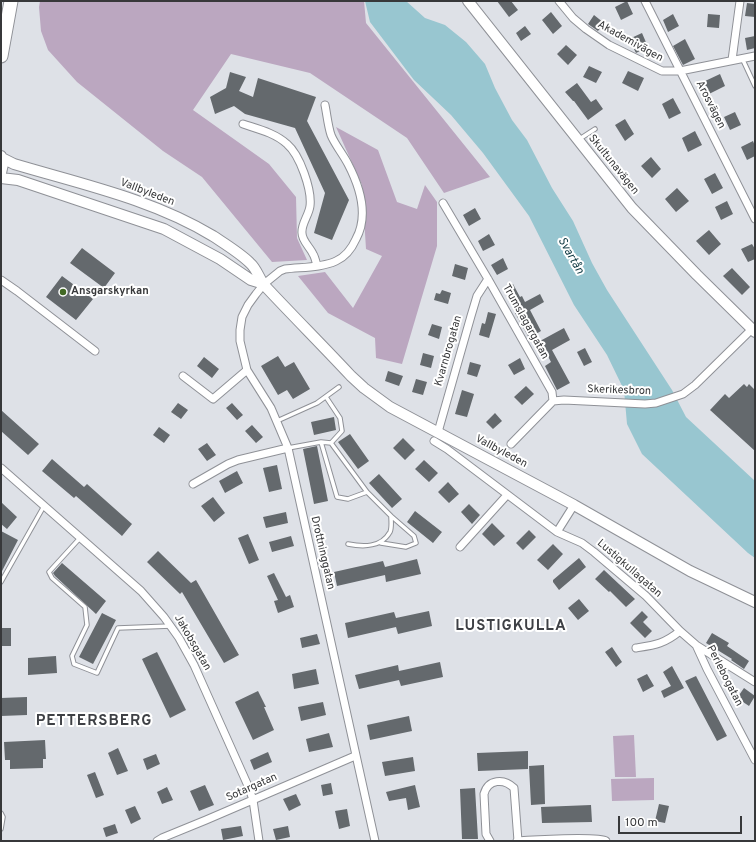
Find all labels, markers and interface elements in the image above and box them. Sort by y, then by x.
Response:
street label: Akademivägen [595,19,665,65]
street label: Arosvägen [692,79,728,131]
street label: Skultunavägen [585,132,641,198]
street label: Vallbyleden [118,177,176,209]
water label: Svartån [554,235,586,277]
street label: Trumslagargatan [499,282,551,362]
place label: Ansgarskyrkan [71,285,149,299]
marker: Ansgarskyrkan [58,287,68,297]
street label: Kvarnbrogatan [433,314,465,388]
street label: Skerikesbron [587,383,651,399]
street label: Vallbyleden [473,433,529,471]
street label: Drottninggatan [307,515,337,591]
street label: Lustigkullagatan [594,537,664,601]
street label: Jakobsgatan [171,613,213,673]
district label: LUSTIGKULLA [455,618,567,636]
street label: Perlebogatan [703,643,745,709]
district label: PETTERSBERG [36,713,152,731]
street label: Sotargatan [224,771,280,805]
scale bar [620,808,744,834]
text: 100 m [625,815,658,831]

